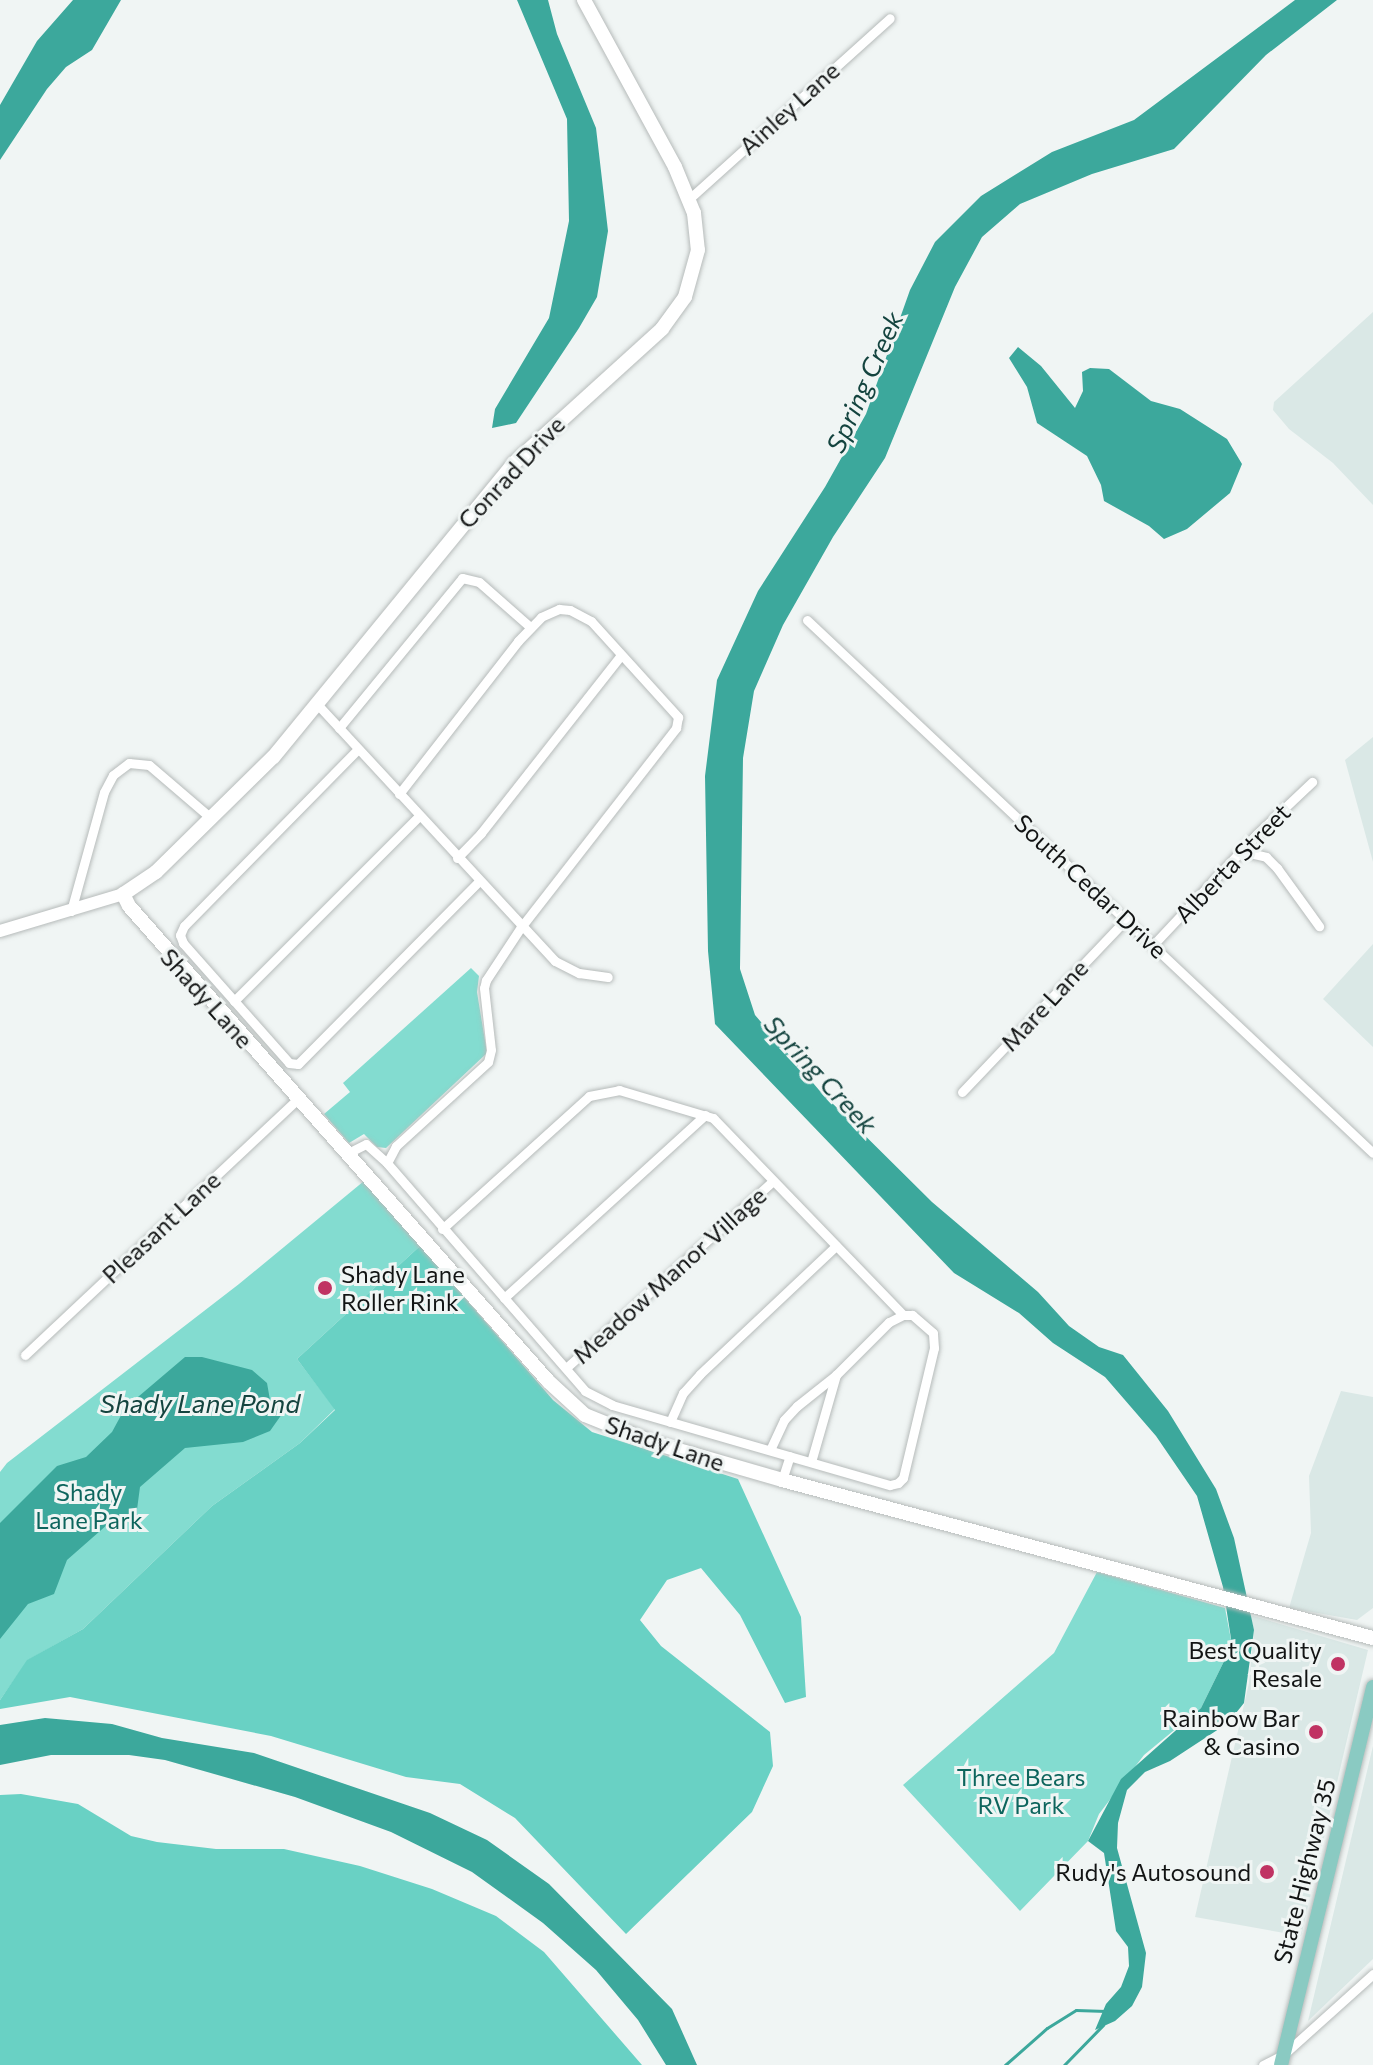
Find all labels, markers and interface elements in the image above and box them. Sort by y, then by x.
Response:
street label: Ainley Lane [733,56,845,160]
water label: Spring Creek [819,307,909,457]
street label: Conrad Drive [452,410,570,534]
street label: Alberta Street [1168,798,1296,928]
street label: South Cedar Drive [1009,808,1173,964]
street label: Shady Lane [155,942,259,1054]
street label: Mare Lane [994,953,1094,1057]
water label: Spring Creek [758,1008,884,1140]
street label: Pleasant Lane [96,1165,226,1289]
street label: Meadow Manor Village [566,1181,772,1369]
place label: Shady Lane Roller Rink [341,1260,465,1316]
marker: Shady Lane Roller Rink [316,1279,334,1297]
water label: Shady Lane Pond [100,1387,300,1419]
street label: Shady Lane [602,1409,728,1477]
park label: Shady Lane Park [35,1478,143,1534]
place label: Best Quality Resale [1188,1636,1322,1692]
marker: Best Quality Resale [1329,1655,1347,1673]
place label: Rainbow Bar & Casino [1162,1704,1300,1760]
marker: Rainbow Bar & Casino [1307,1723,1325,1741]
park label: Three Bears RV Park [956,1763,1086,1819]
street label: State Highway 35 [1267,1776,1341,1966]
place label: Rudy's Autosound [1055,1858,1251,1886]
marker: Rudy's Autosound [1258,1863,1276,1881]

